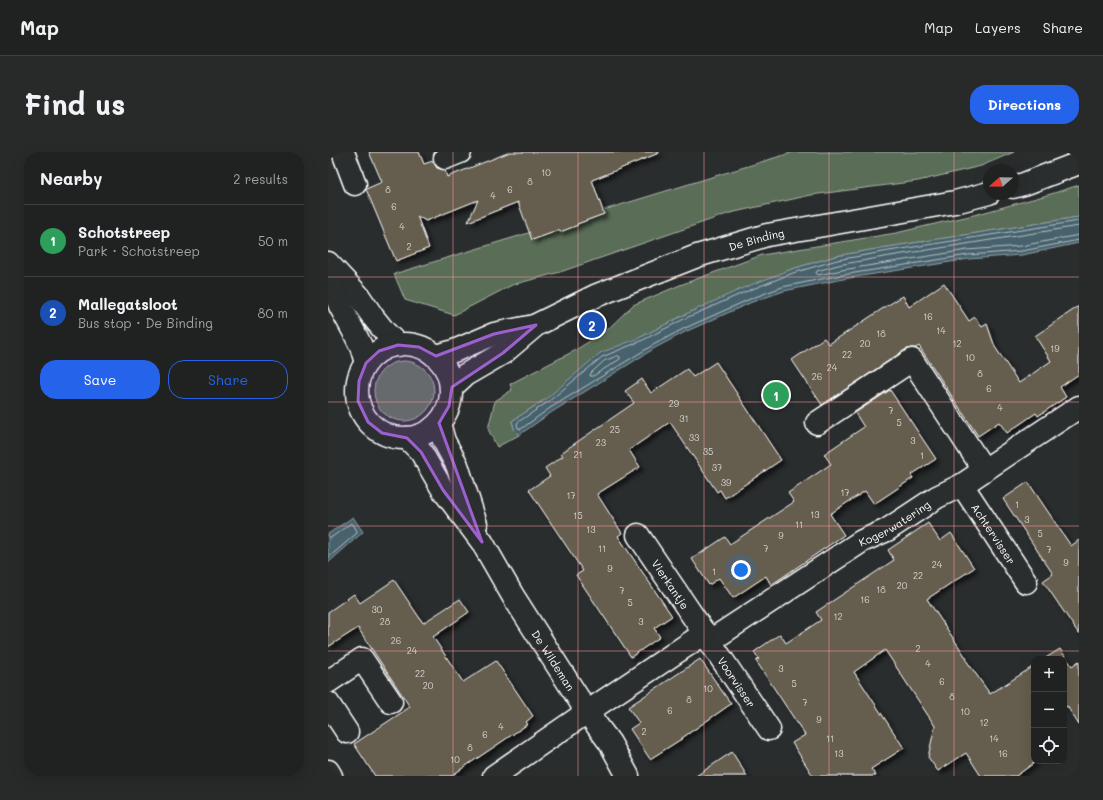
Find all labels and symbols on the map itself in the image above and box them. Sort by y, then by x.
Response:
north arrow [983,164,1019,200]
house number: 10 [541,167,551,178]
house number: 8 [527,176,533,187]
house number: 8 [385,184,391,195]
house number: 6 [507,184,513,195]
house number: 4 [490,190,496,201]
house number: 6 [391,201,397,212]
house number: 4 [399,221,405,232]
street label: De Binding [727,225,785,254]
house number: 2 [406,241,412,252]
pin: 2 [579,310,605,340]
house number: 16 [923,311,933,322]
house number: 14 [936,325,946,336]
house number: 18 [876,328,886,339]
house number: 20 [860,338,871,349]
house number: 12 [952,338,962,349]
house number: 19 [1050,343,1060,354]
house number: 22 [842,349,852,360]
house number: 10 [965,352,975,363]
house number: 24 [827,362,838,373]
house number: 8 [977,368,983,379]
house number: 26 [812,371,822,382]
pin: 1 [763,380,789,410]
house number: 6 [986,383,992,394]
house number: 29 [669,398,680,409]
house number: 4 [997,402,1003,413]
house number: 7 [888,405,894,416]
house number: 31 [679,413,689,424]
house number: 5 [896,417,902,428]
house number: 25 [610,424,620,435]
house number: 33 [689,432,699,443]
house number: 3 [910,435,916,446]
house number: 23 [596,437,606,448]
house number: 35 [703,446,713,457]
house number: 21 [573,449,583,460]
house number: 1 [920,450,924,461]
house number: 37 [712,462,722,473]
house number: 39 [721,477,732,488]
house number: 17 [840,487,850,498]
house number: 17 [566,490,576,501]
street label: Kogerwatering [856,496,933,549]
house number: 1 [1015,499,1019,510]
street label: Achtervisser [968,500,1019,567]
house number: 13 [810,509,820,520]
house number: 15 [573,510,583,521]
house number: 3 [1024,514,1030,525]
house number: 11 [795,519,803,530]
house number: 13 [586,524,596,535]
house number: 5 [1037,528,1043,539]
house number: 9 [778,530,784,541]
house number: 11 [598,543,606,554]
house number: 7 [763,543,769,554]
house number: 7 [1046,544,1052,555]
street label: Vierkantje [649,556,693,612]
house number: 9 [1063,557,1069,568]
house number: 24 [932,559,943,570]
your location [731,560,751,580]
house number: 9 [607,563,613,574]
house number: 1 [712,566,716,577]
house number: 22 [913,570,923,581]
house number: 20 [897,580,908,591]
house number: 18 [876,584,886,595]
house number: 7 [619,585,625,596]
house number: 16 [860,594,870,605]
house number: 5 [627,597,633,608]
house number: 30 [372,604,383,615]
house number: 12 [833,611,843,622]
house number: 28 [380,616,391,627]
house number: 3 [638,616,644,627]
street label: De Wildeman [529,627,579,693]
house number: 26 [391,635,401,646]
house number: 2 [915,643,921,654]
house number: 24 [407,645,418,656]
street label: Voorvisser [715,653,759,710]
house number: 4 [925,658,931,669]
house number: 3 [778,663,784,674]
house number: 22 [415,668,425,679]
house number: 6 [939,676,945,687]
house number: 5 [791,678,797,689]
house number: 20 [423,680,434,691]
house number: 10 [703,683,713,694]
house number: 8 [949,691,955,702]
house number: 8 [686,694,692,705]
house number: 7 [802,697,808,708]
house number: 6 [667,705,673,716]
house number: 10 [960,706,970,717]
house number: 9 [816,714,822,725]
house number: 12 [979,717,989,728]
house number: 4 [498,721,504,732]
house number: 2 [641,726,647,737]
house number: 6 [482,729,488,740]
house number: 11 [826,733,834,744]
house number: 14 [989,733,999,744]
house number: 8 [467,742,473,753]
house number: 13 [834,748,844,759]
house number: 16 [998,748,1008,759]
house number: 10 [450,754,460,765]

